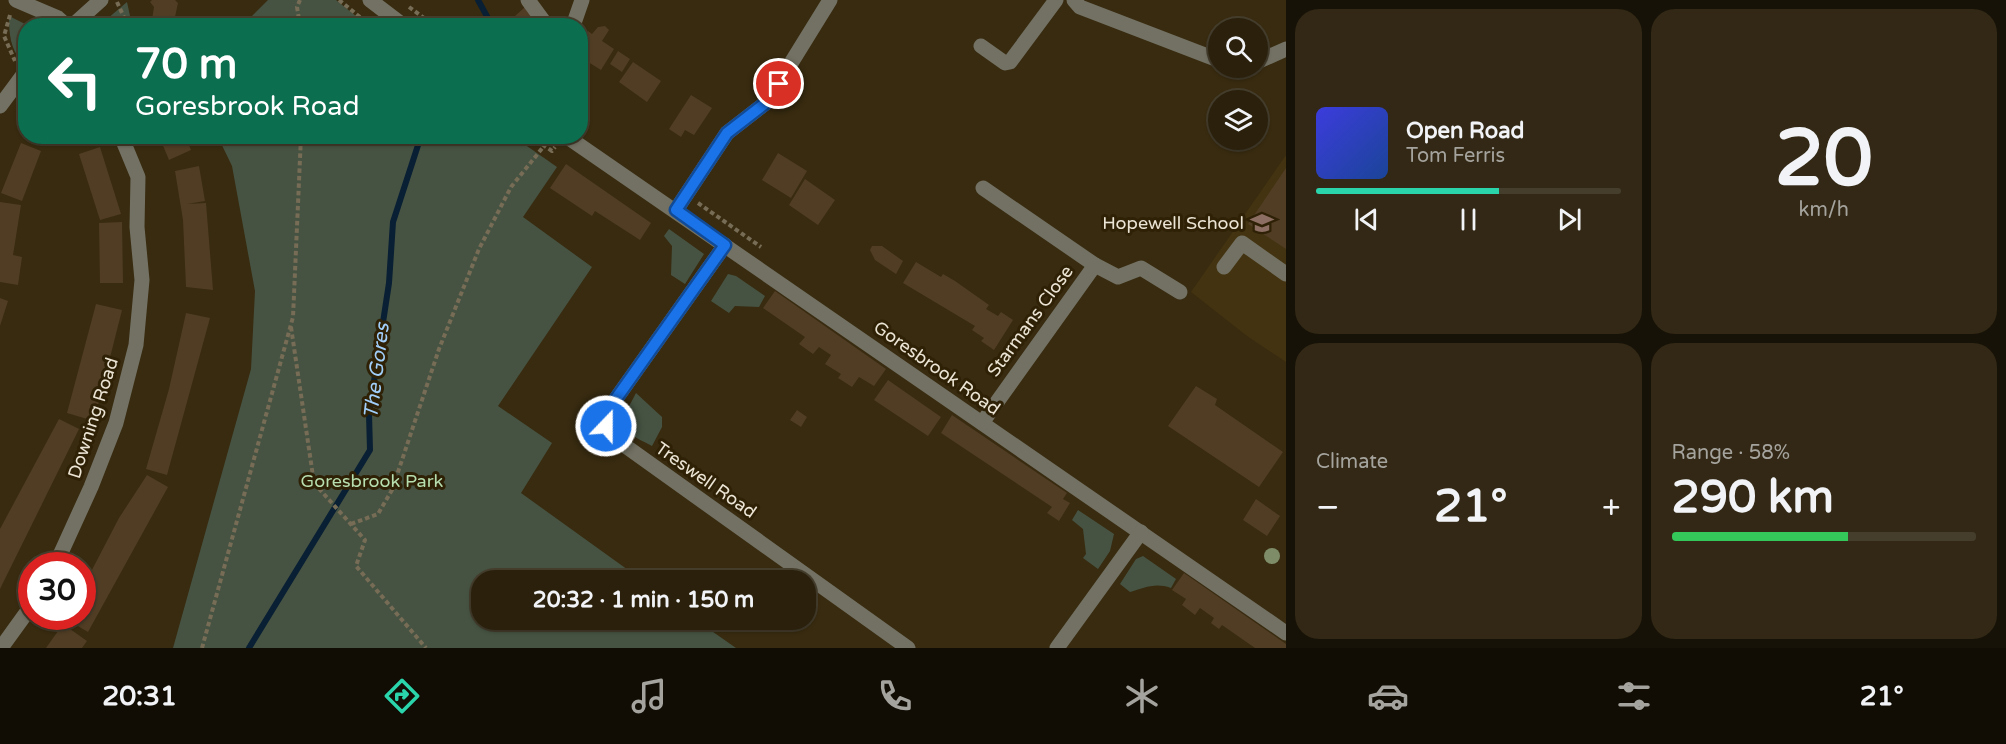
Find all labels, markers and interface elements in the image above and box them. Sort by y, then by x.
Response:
map controls [1208,18,1268,150]
button: search [1208,18,1268,78]
text: 70 m [135,39,237,90]
icon: left [36,42,114,120]
pin [753,58,804,109]
icon: arrive [762,67,795,100]
text: Goresbrook Road [135,90,359,123]
button: layers [1208,90,1268,150]
text: 20 [1775,112,1873,206]
text: Open Road [1406,118,1524,144]
text: Tom Ferris [1406,144,1505,168]
text: km/h [1799,198,1849,222]
icon: previous [1350,203,1383,236]
icon: pause [1452,203,1485,236]
icon: next [1553,203,1586,236]
school or university icon: Hopewell School [1249,210,1275,236]
place label: Hopewell School [1102,212,1244,234]
street label: Starmans Close [982,261,1078,381]
street label: Goresbrook Road [869,316,1005,420]
water label: The Gores [359,320,395,420]
street label: Downing Road [63,355,123,481]
position arrow [574,394,638,458]
street label: Treswell Road [651,437,761,523]
text: Range · 58% [1672,441,1790,465]
text: Climate [1316,450,1388,474]
park label: Goresbrook Park [301,470,444,492]
text: 290 km [1672,471,1834,525]
text: 21° [1434,480,1507,534]
text: − [1316,488,1340,527]
text: + [1602,488,1620,527]
speed limit sign: 30 [18,552,96,630]
text: 20:32 · 1 min · 150 m [533,587,754,613]
icon: directions [381,675,423,717]
icon: music [628,675,670,717]
icon: phone [874,675,916,717]
icon: climate [1121,675,1163,717]
icon: car [1367,675,1409,717]
icon: filters [1613,675,1655,717]
text: 20:31 [102,680,177,713]
text: 21° [1860,680,1904,713]

